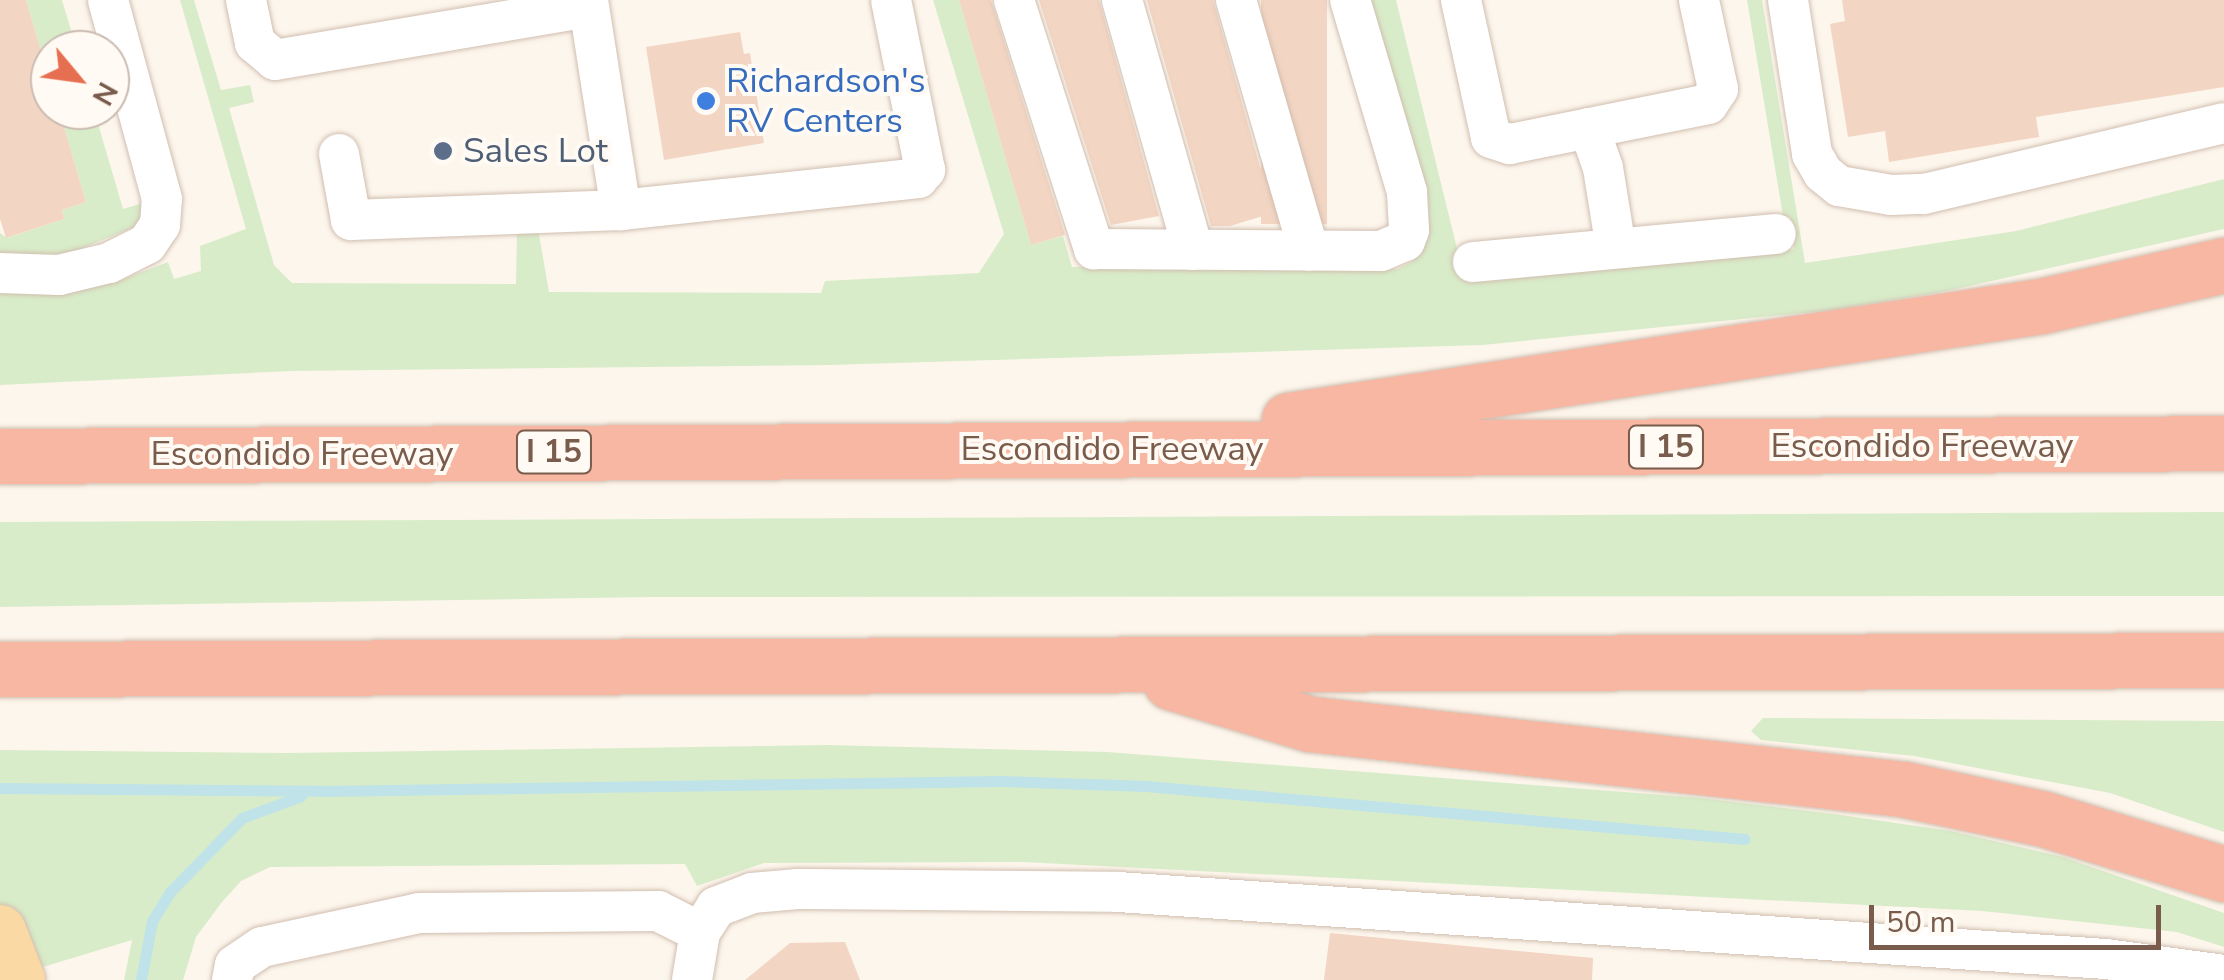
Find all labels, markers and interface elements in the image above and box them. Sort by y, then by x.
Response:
north arrow [30,30,130,130]
place label: Richardson's RV Centers [726,60,926,142]
text: N [83,75,126,112]
marker: Richardson's RV Centers [695,90,717,112]
place label: Sales Lot [463,130,608,172]
marker: Sales Lot [432,140,454,162]
road number: I 15 [1626,420,1706,474]
road number: I 15 [514,425,594,479]
street label: Escondido Freeway [1770,425,2074,467]
street label: Escondido Freeway [960,428,1264,470]
street label: Escondido Freeway [150,433,454,475]
scale bar [1874,885,2166,947]
text: 50 m [1886,902,1955,943]

